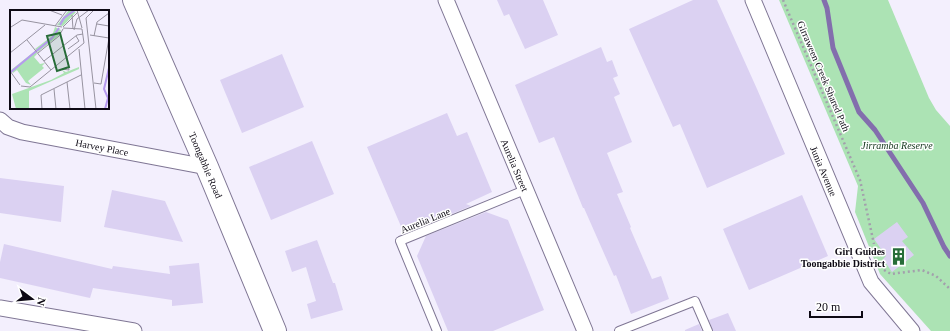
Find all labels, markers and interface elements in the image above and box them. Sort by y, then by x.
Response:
inset map [10,10,109,109]
street label: Girraween Creek Shared Path [795,19,852,133]
street label: Toongabbie Road [187,131,224,200]
street label: Harvey Place [75,137,130,158]
street label: Aurelia Street [499,137,531,193]
park label: Jirramba Reserve [861,140,933,151]
street label: Junia Avenue [808,144,839,198]
street label: Aurelia Lane [399,205,452,235]
place label: Girl Guides Toongabbie District [801,246,886,269]
building icon: Girl Guides Toongabbie District [888,247,908,267]
north arrow [12,279,52,319]
scale bar [810,293,862,319]
text: N [35,296,48,307]
text: 20 m [816,300,841,314]

